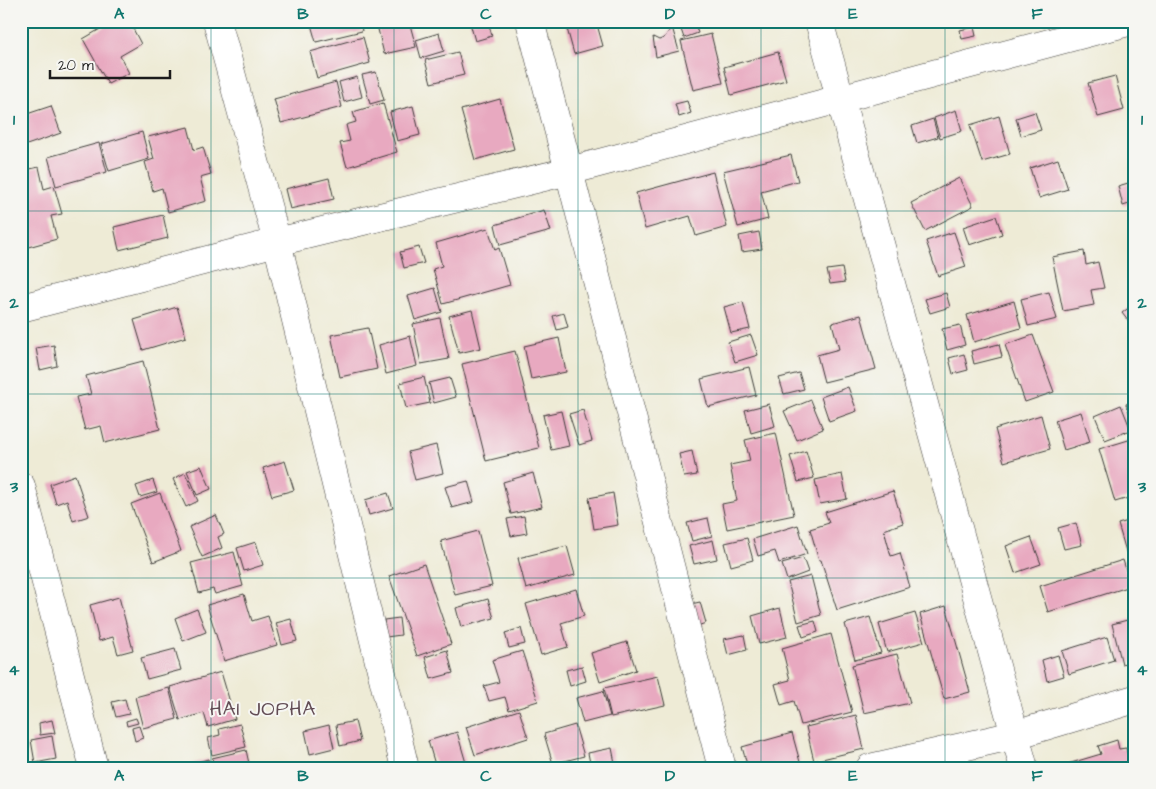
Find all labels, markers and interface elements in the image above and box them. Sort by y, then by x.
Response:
text: A [114,3,125,25]
text: B [297,3,309,25]
text: C [480,3,492,25]
text: D [665,3,676,25]
text: E [848,3,858,25]
text: F [1031,3,1043,25]
scale bar [50,48,170,80]
text: 20 m [58,55,94,76]
text: 1 [13,109,16,131]
text: 1 [1141,109,1144,131]
text: 2 [8,292,19,314]
text: 2 [1136,292,1147,314]
text: 3 [9,476,19,498]
text: 3 [1137,476,1147,498]
text: 4 [9,659,20,681]
text: 4 [1137,659,1148,681]
district label: HAI JOPHA [210,695,316,723]
text: A [114,765,125,787]
text: B [297,765,309,787]
text: C [480,765,492,787]
text: D [665,765,676,787]
text: E [848,765,858,787]
text: F [1031,765,1043,787]

